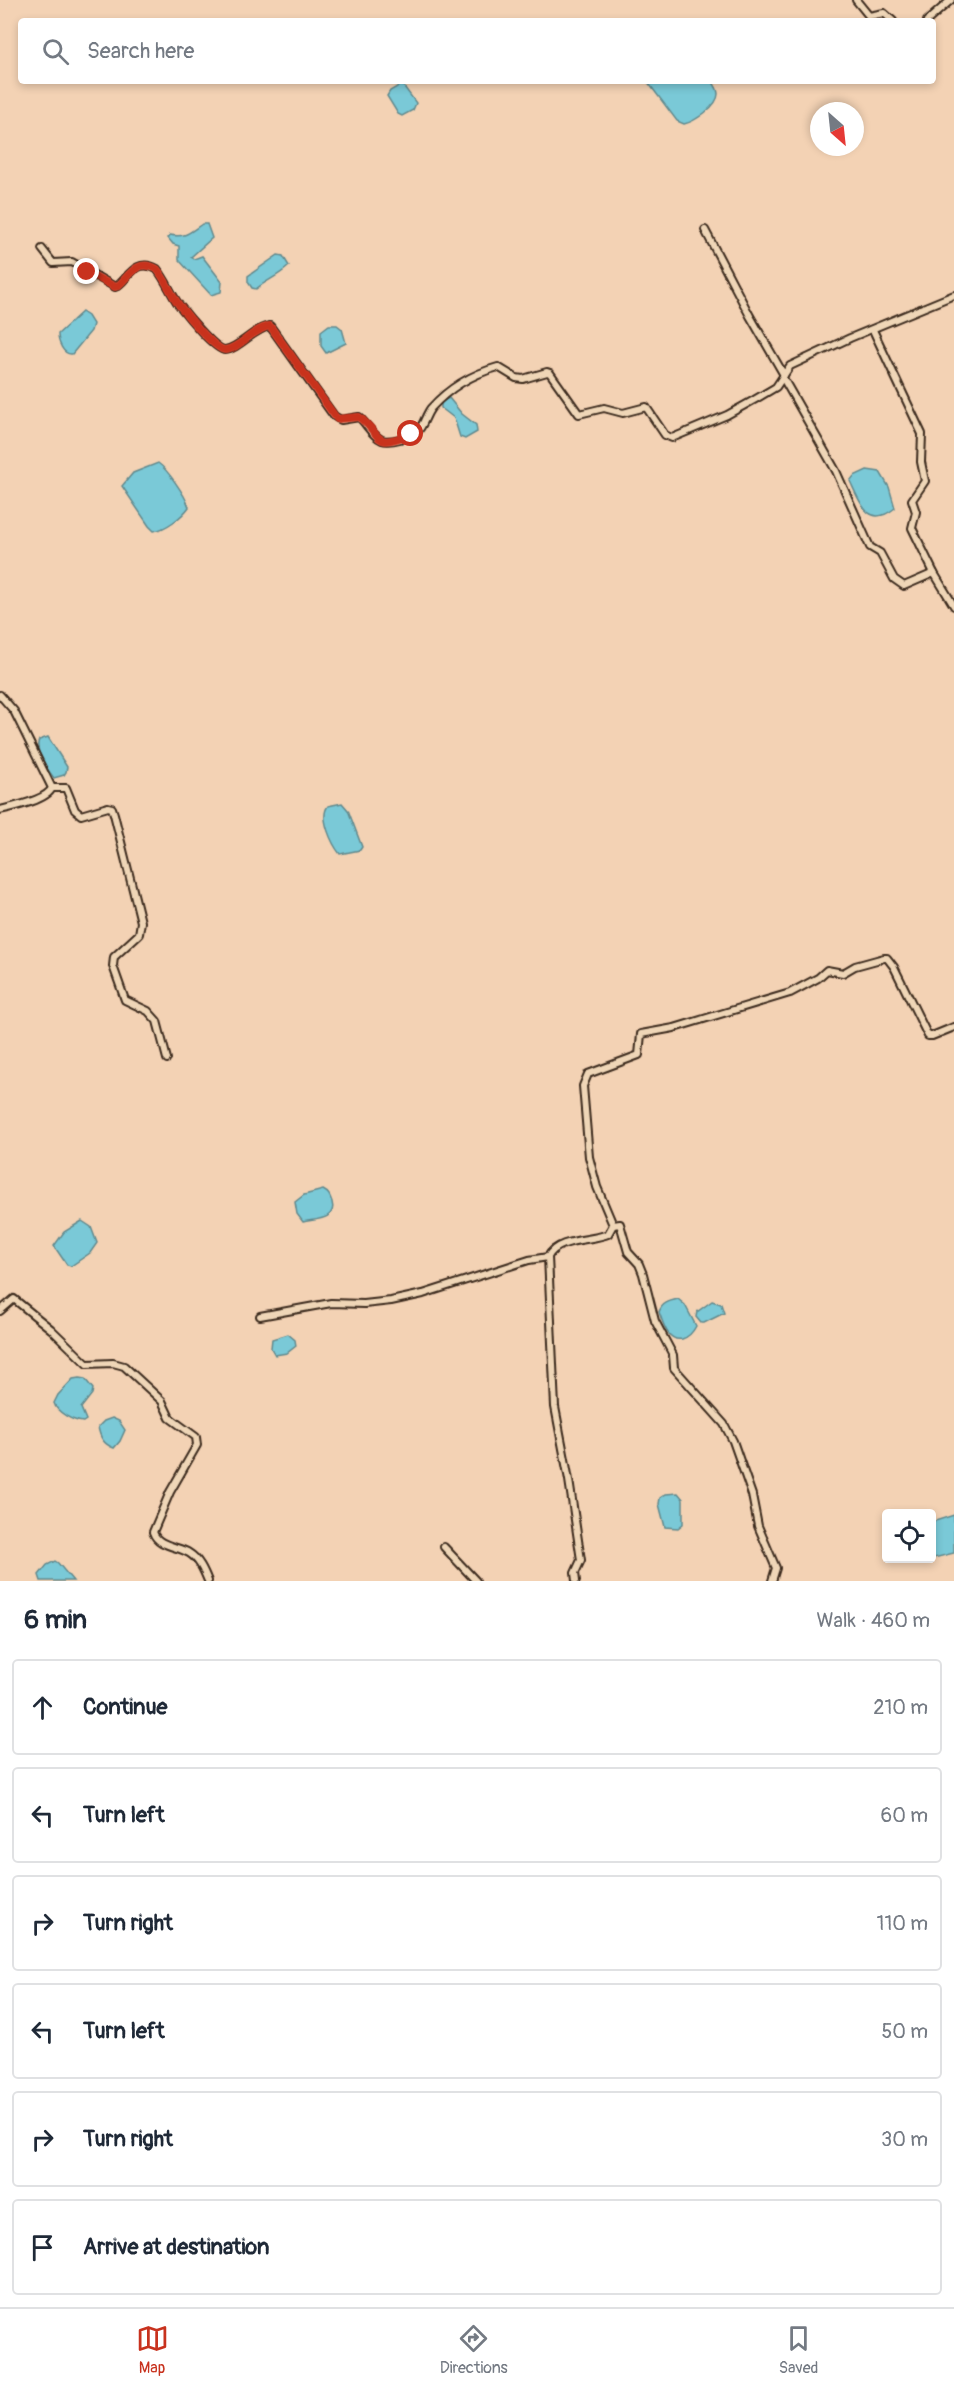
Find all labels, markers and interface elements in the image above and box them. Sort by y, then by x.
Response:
search box [18,18,936,84]
icon: search [39,35,72,68]
text: Search here [87,37,194,65]
north arrow [810,102,864,156]
route end [73,258,99,284]
route start [397,420,423,446]
map controls [882,1509,936,1563]
button: locate [882,1509,936,1563]
text: 6 min [24,1604,87,1636]
text: Walk · 460 m [816,1608,930,1633]
icon: ahead [26,1691,59,1724]
text: Continue [83,1693,167,1721]
text: 210 m [873,1695,928,1720]
icon: left [26,1799,59,1832]
text: Turn left [83,1801,165,1829]
text: 60 m [881,1803,928,1828]
icon: right [26,1907,59,1940]
text: Turn right [83,1909,173,1937]
text: 110 m [877,1911,928,1936]
icon: left [26,2015,59,2048]
text: Turn left [83,2017,165,2045]
text: 50 m [881,2019,928,2044]
icon: right [26,2123,59,2156]
text: Turn right [83,2125,173,2153]
text: 30 m [881,2127,928,2152]
icon: arrive [26,2231,59,2264]
text: Arrive at destination [83,2233,269,2261]
tab: Map [136,2322,169,2378]
tab: Directions [440,2322,508,2378]
tab: Saved [779,2322,818,2378]

